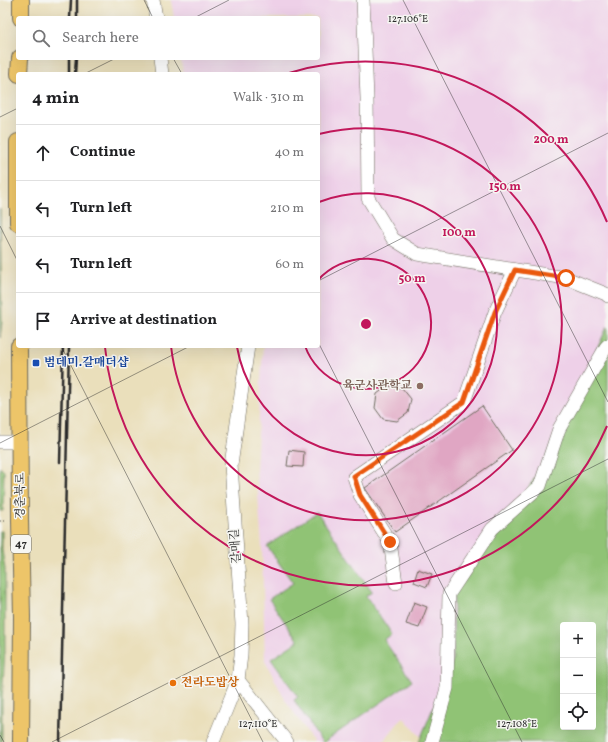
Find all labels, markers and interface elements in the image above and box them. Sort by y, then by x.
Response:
text: 127.106°E [388,12,428,26]
search box [16,16,320,60]
icon: search [30,27,52,49]
text: Search here [62,28,139,49]
text: 4 min [32,87,79,110]
text: Walk · 310 m [233,89,304,107]
text: 200 m [533,132,569,148]
icon: ahead [32,142,54,164]
text: Continue [70,142,135,163]
text: 40 m [275,144,304,162]
text: 150 m [489,179,521,195]
icon: left [32,198,54,220]
text: Turn left [70,198,132,219]
text: 210 m [270,200,304,218]
text: 100 m [442,225,476,241]
icon: left [32,254,54,276]
text: Turn left [70,254,132,275]
text: 60 m [276,256,304,274]
route start [557,269,575,287]
text: 50 m [398,271,426,287]
icon: arrive [32,310,54,332]
text: Arrive at destination [70,310,217,331]
centre of rings [359,317,373,331]
place label: 범데미.갈매더샵 [44,355,129,371]
marker: 범데미.갈매더샵 [31,358,41,368]
place label: 육군사관학교 [342,378,412,394]
marker: 육군사관학교 [415,381,425,391]
street label: 경춘북로 [13,472,29,519]
street label: 갈매길 [227,528,245,564]
route end [381,533,399,551]
road number: 47 [11,535,31,553]
map controls [560,622,596,730]
button: + [560,622,596,658]
button: − [560,658,596,694]
place label: 전라도밥상 [181,675,239,691]
marker: 전라도밥상 [168,678,178,688]
button: locate [560,694,596,730]
text: 127.110°E [239,717,277,731]
text: 127.108°E [497,717,537,731]

